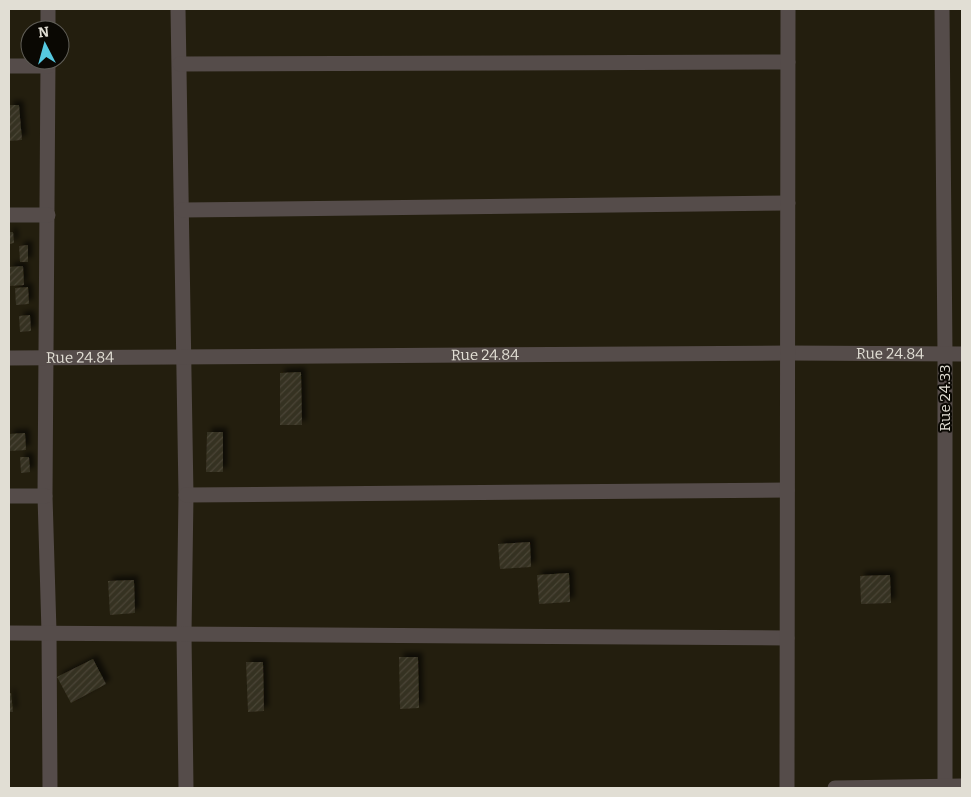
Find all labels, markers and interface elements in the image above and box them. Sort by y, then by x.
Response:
north arrow [20,20,70,70]
text: N [37,24,50,42]
street label: Rue 24.84 [856,344,924,363]
street label: Rue 24.84 [451,346,519,364]
street label: Rue 24.84 [46,348,114,367]
street label: Rue 24.33 [936,364,954,432]

